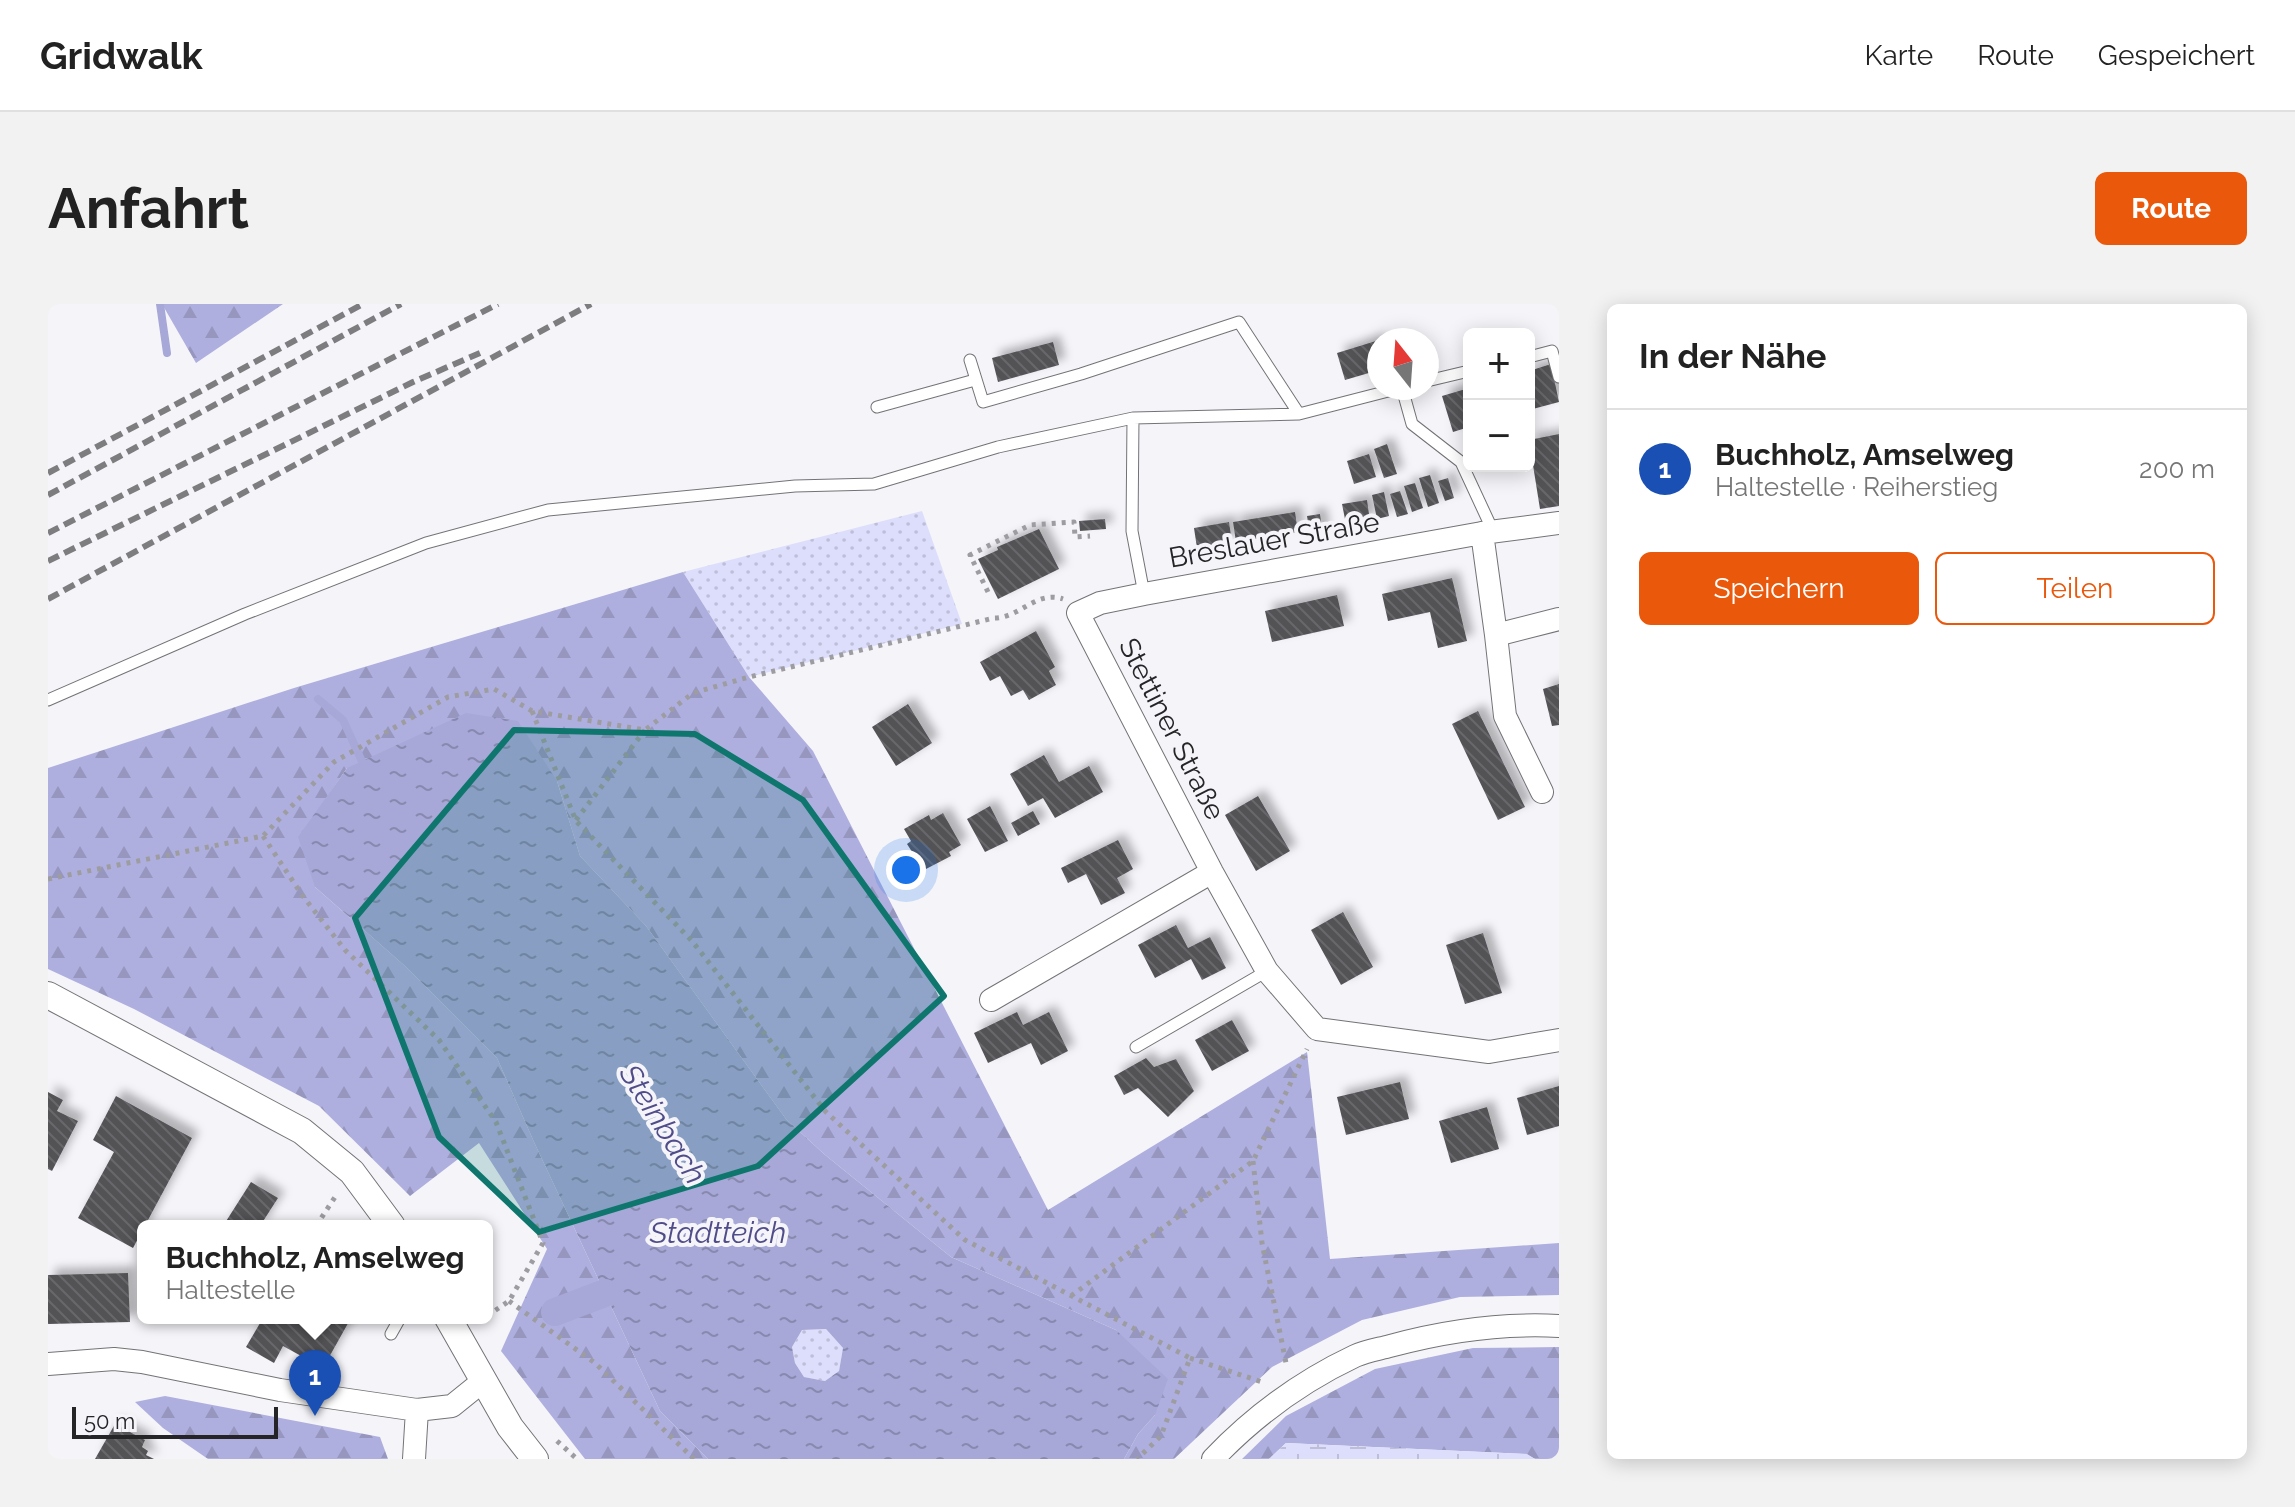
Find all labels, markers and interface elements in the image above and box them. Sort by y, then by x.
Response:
text: Gridwalk [40,33,203,78]
text: Karte [1864,39,1933,72]
text: Route [1977,39,2054,72]
text: Gespeichert [2098,39,2255,72]
button: Route [2095,172,2247,245]
text: Anfahrt [48,175,249,241]
north arrow [1367,328,1439,400]
map controls [1463,328,1535,472]
button: + [1463,328,1535,400]
text: In der Nähe [1639,336,1826,376]
button: − [1463,400,1535,472]
text: Buchholz, Amselweg [1715,437,2014,472]
text: 1 [1659,454,1671,484]
text: 200 m [2139,454,2215,484]
text: Haltestelle · Reiherstieg [1715,472,1998,502]
street label: Breslauer Straße [1166,505,1382,575]
button: Speichern [1639,552,1919,625]
button: Teilen [1935,552,2215,625]
street label: Stettiner Straße [1112,633,1232,825]
your location [886,850,926,890]
water label: Steinbach [612,1057,713,1190]
water label: Stadtteich [649,1215,786,1250]
popup [137,1220,493,1324]
text: Buchholz, Amselweg [166,1240,464,1275]
text: Haltestelle [166,1275,295,1305]
pin: 1 [289,1350,341,1416]
scale bar [72,1403,278,1439]
text: 50 m [84,1408,135,1434]

